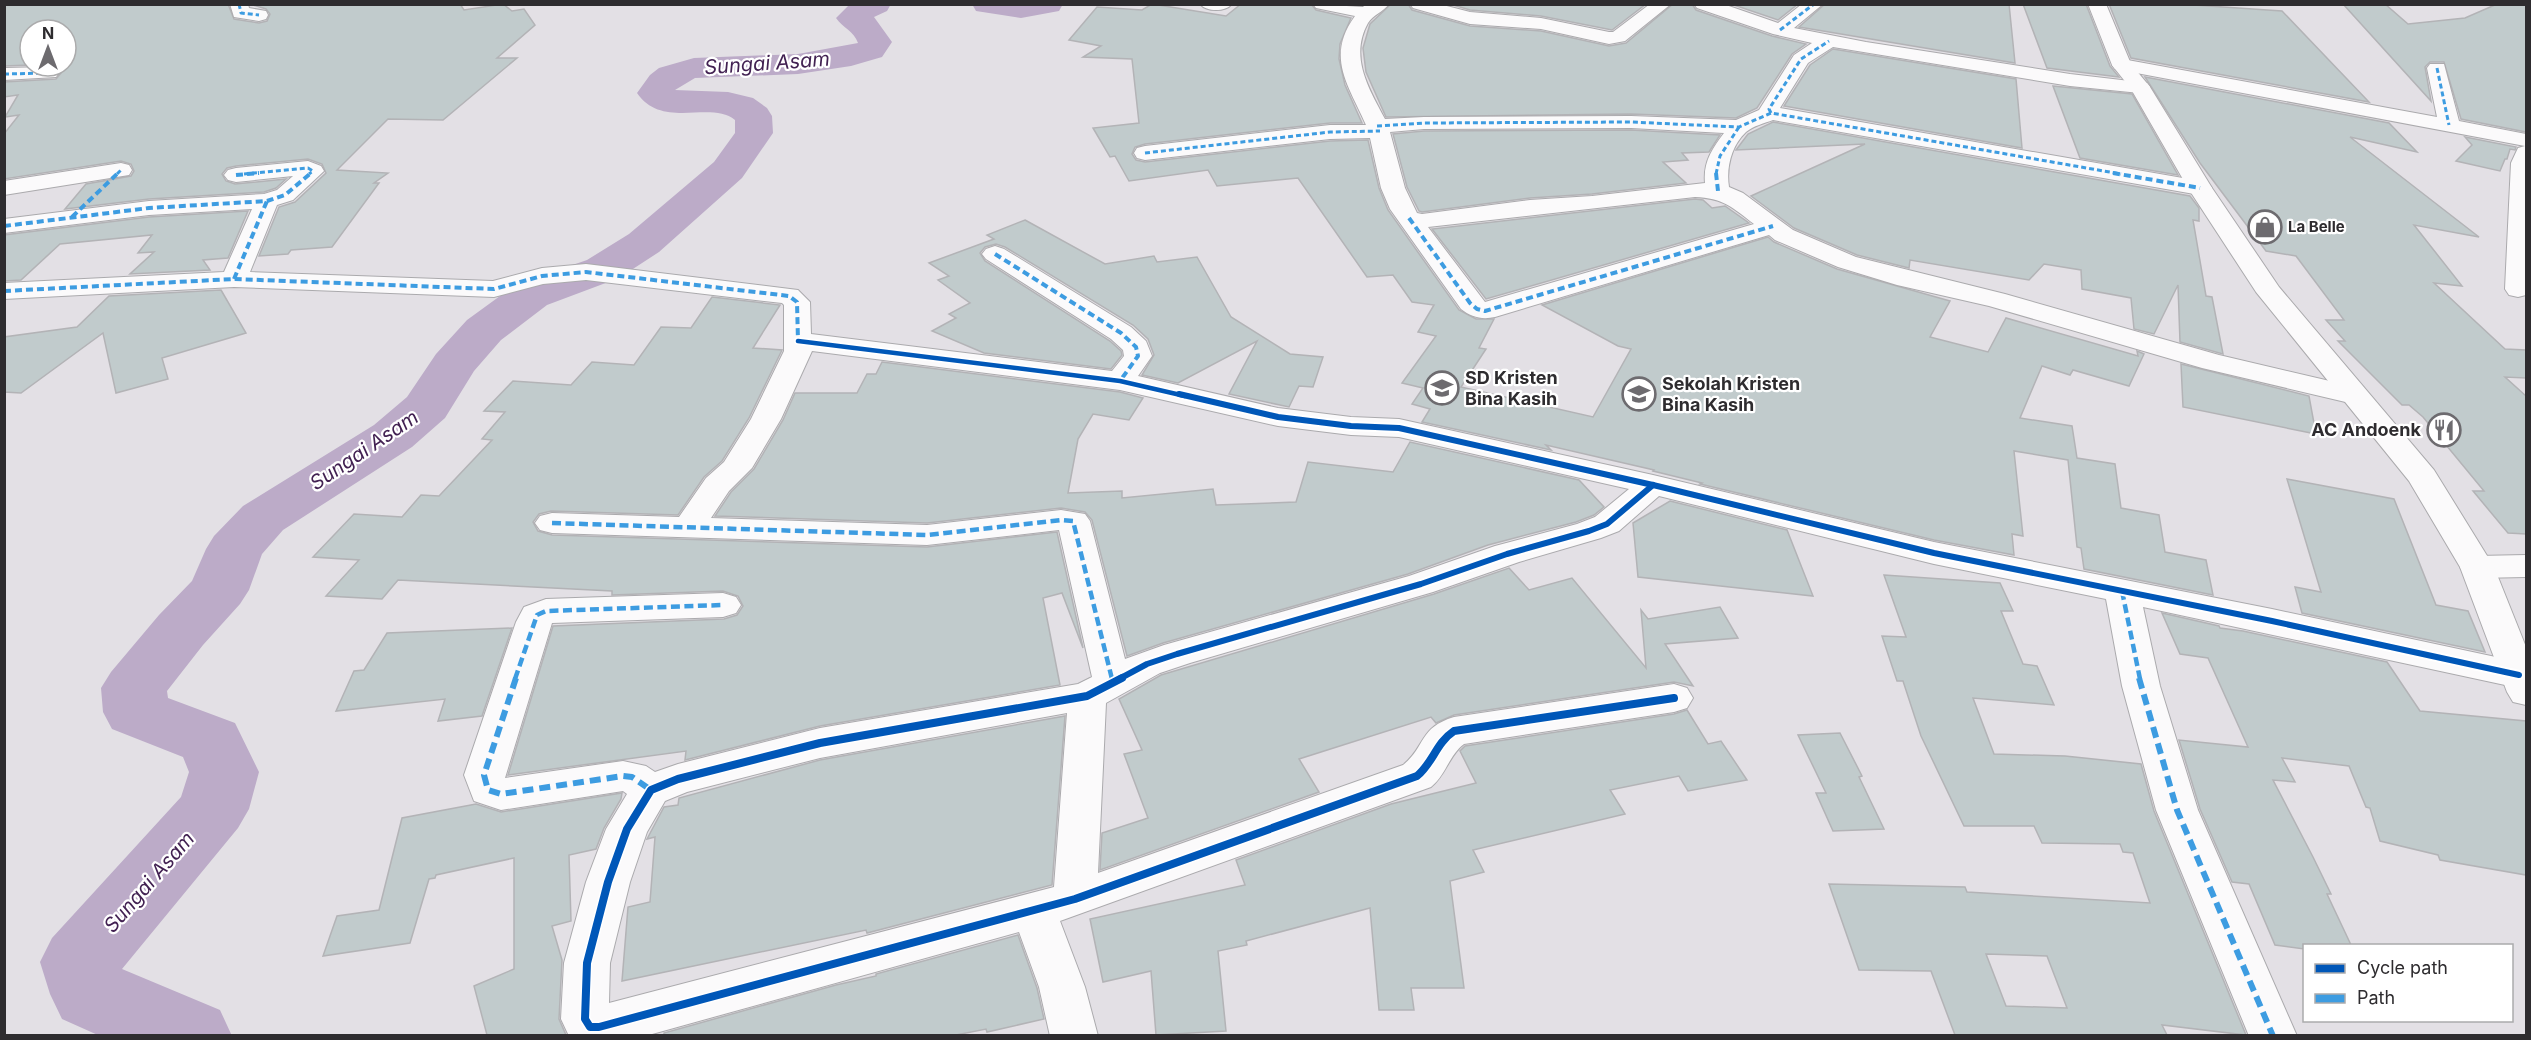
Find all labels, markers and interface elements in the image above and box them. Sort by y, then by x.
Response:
north arrow [18,18,78,78]
text: N [42,23,54,43]
water label: Sungai Asam [703,47,831,79]
shop icon: La Belle [2247,209,2283,245]
place label: La Belle [2288,217,2345,236]
place label: SD Kristen Bina Kasih [1465,367,1558,409]
school or university icon: SD Kristen Bina Kasih [1424,370,1460,406]
place label: Sekolah Kristen Bina Kasih [1662,373,1800,415]
school or university icon: Sekolah Kristen Bina Kasih [1621,376,1657,412]
water label: Sungai Asam [305,405,423,495]
restaurant icon: AC Andoenk [2426,412,2462,448]
place label: AC Andoenk [2311,419,2422,440]
water label: Sungai Asam [99,827,199,937]
legend [2303,944,2513,1022]
text: Cycle path [2357,957,2448,978]
text: Path [2357,987,2395,1008]

